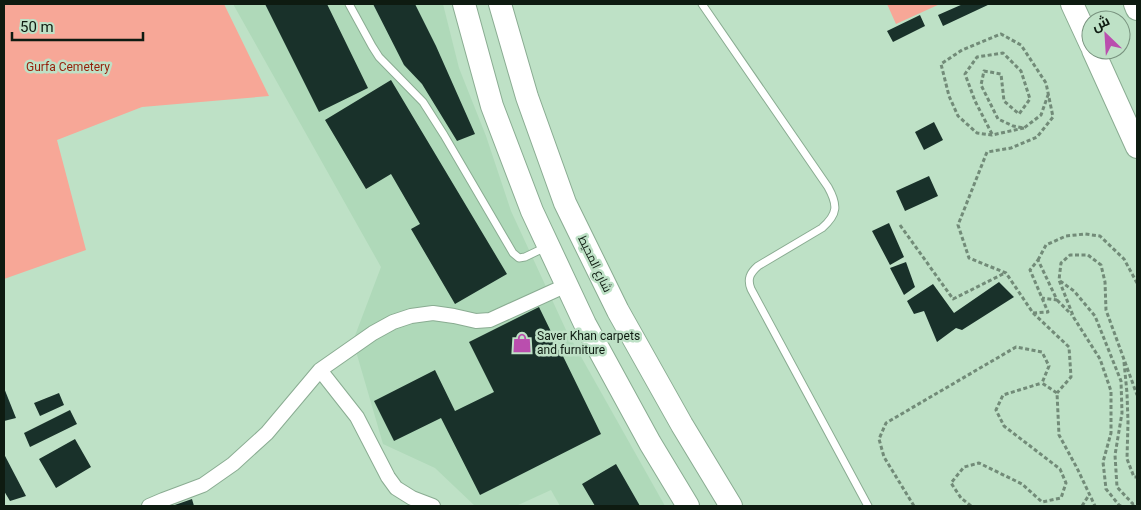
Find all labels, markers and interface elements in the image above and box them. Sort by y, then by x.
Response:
scale bar [12,10,144,42]
north arrow [1081,10,1131,60]
text: ش [1089,12,1112,35]
text: 50 m [20,18,54,36]
park label: Gurfa Cemetery [26,60,110,74]
street label: شارع المحيط [574,233,615,295]
place label: Saver Khan carpets and furniture [537,329,640,357]
shop icon: Saver Khan carpets and furniture [511,332,533,354]

